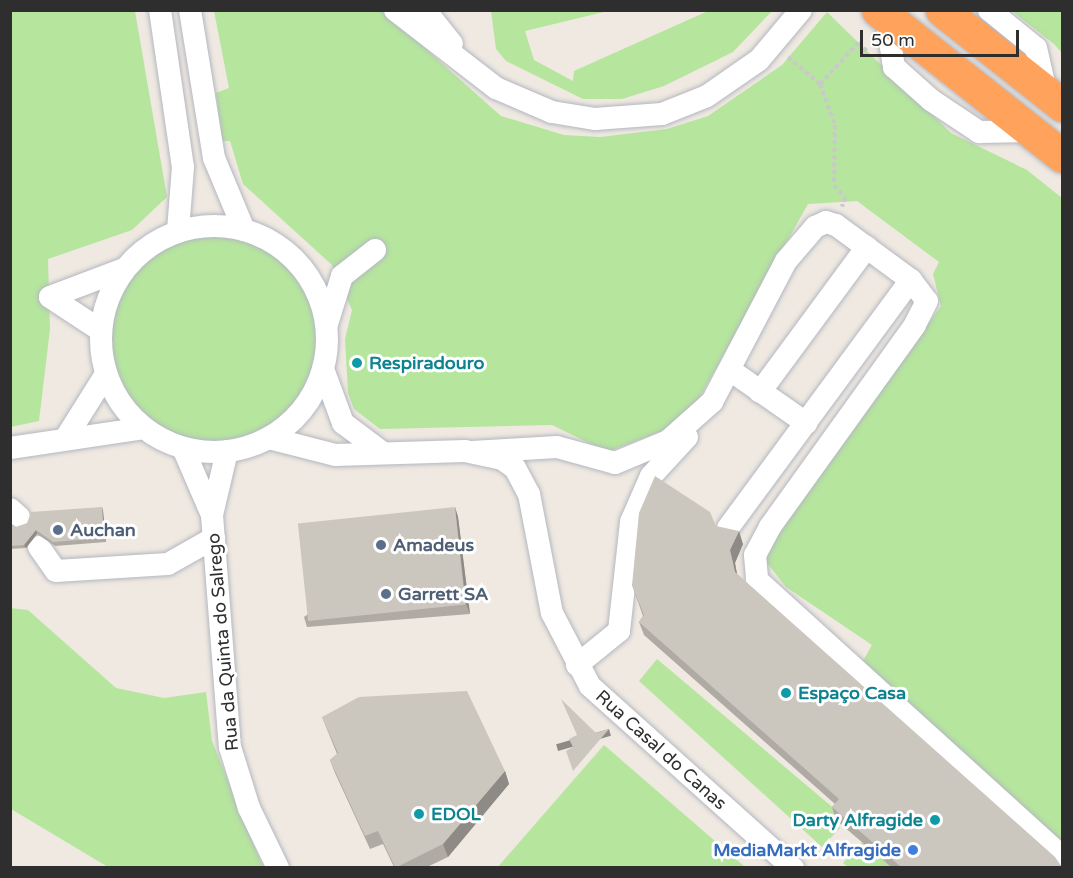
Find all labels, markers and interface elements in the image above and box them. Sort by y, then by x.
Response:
scale bar [863,18,1022,56]
text: 50 m [871,29,915,51]
place label: Respiradouro [369,352,484,374]
marker: Respiradouro [350,356,364,370]
place label: Auchan [70,519,136,541]
marker: Auchan [51,523,65,537]
street label: Rua da Quinta do Salrego [203,532,243,752]
place label: Amadeus [393,534,474,556]
marker: Amadeus [374,538,388,552]
place label: Garrett SA [398,583,488,605]
marker: Garrett SA [379,587,393,601]
place label: Espaço Casa [798,682,906,704]
street label: Rua Casal do Canas [591,686,731,814]
marker: Espaço Casa [779,686,793,700]
place label: EDOL [431,803,481,825]
marker: EDOL [412,807,426,821]
place label: Darty Alfragide [792,809,923,831]
marker: Darty Alfragide [928,813,942,827]
place label: MediaMarkt Alfragide [713,839,901,861]
marker: MediaMarkt Alfragide [906,843,920,857]

